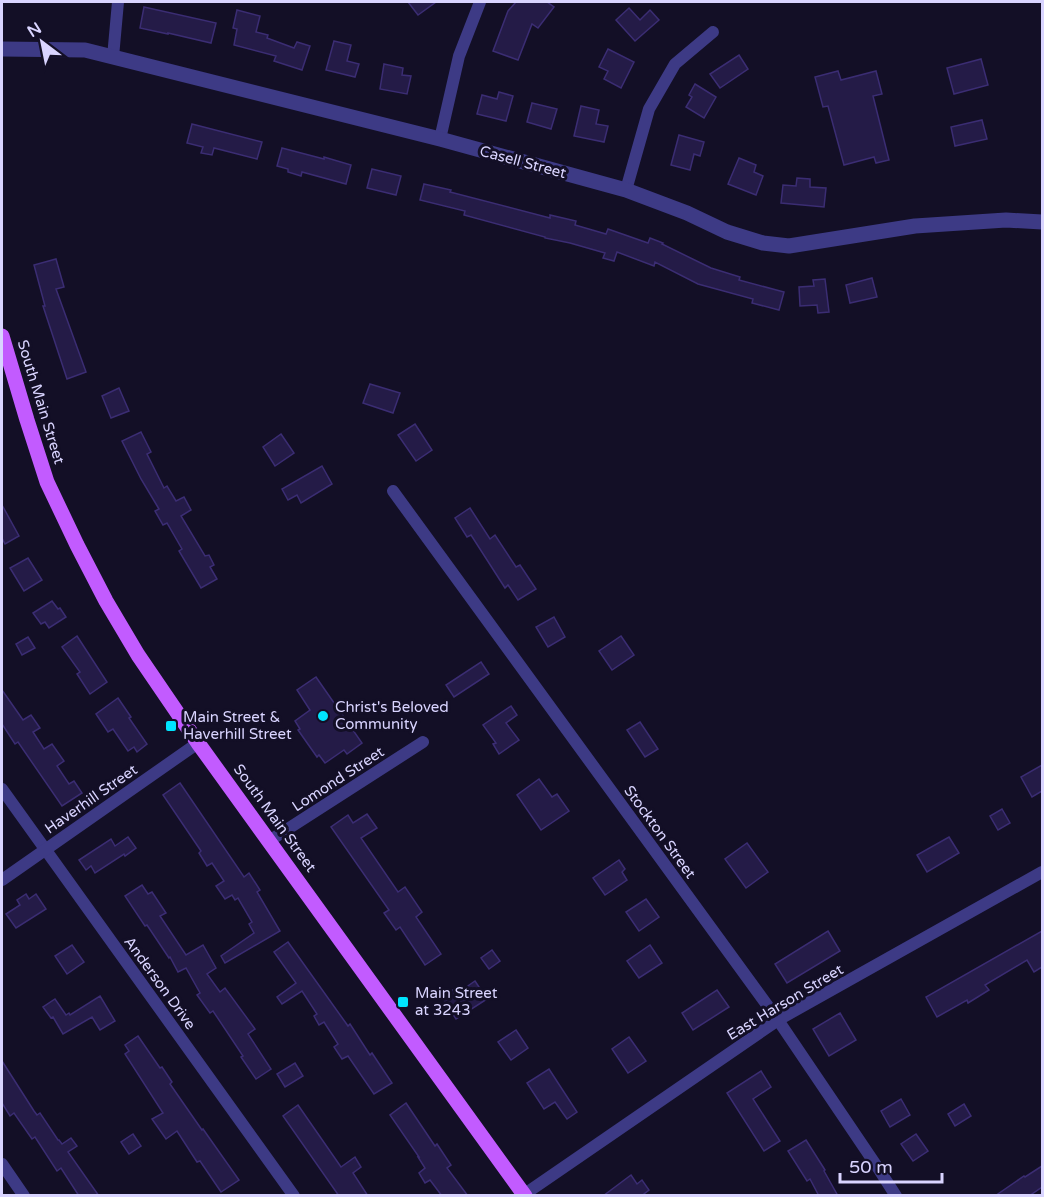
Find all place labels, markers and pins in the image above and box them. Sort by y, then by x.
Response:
place label: Christ's Beloved Community [335,698,449,733]
place label: Main Street & Haverhill Street [183,708,292,743]
marker: Christ's Beloved Community [316,709,330,723]
marker: Main Street & Haverhill Street [164,719,178,733]
place label: Main Street at 3243 [415,984,498,1019]
marker: Main Street at 3243 [396,995,410,1009]

